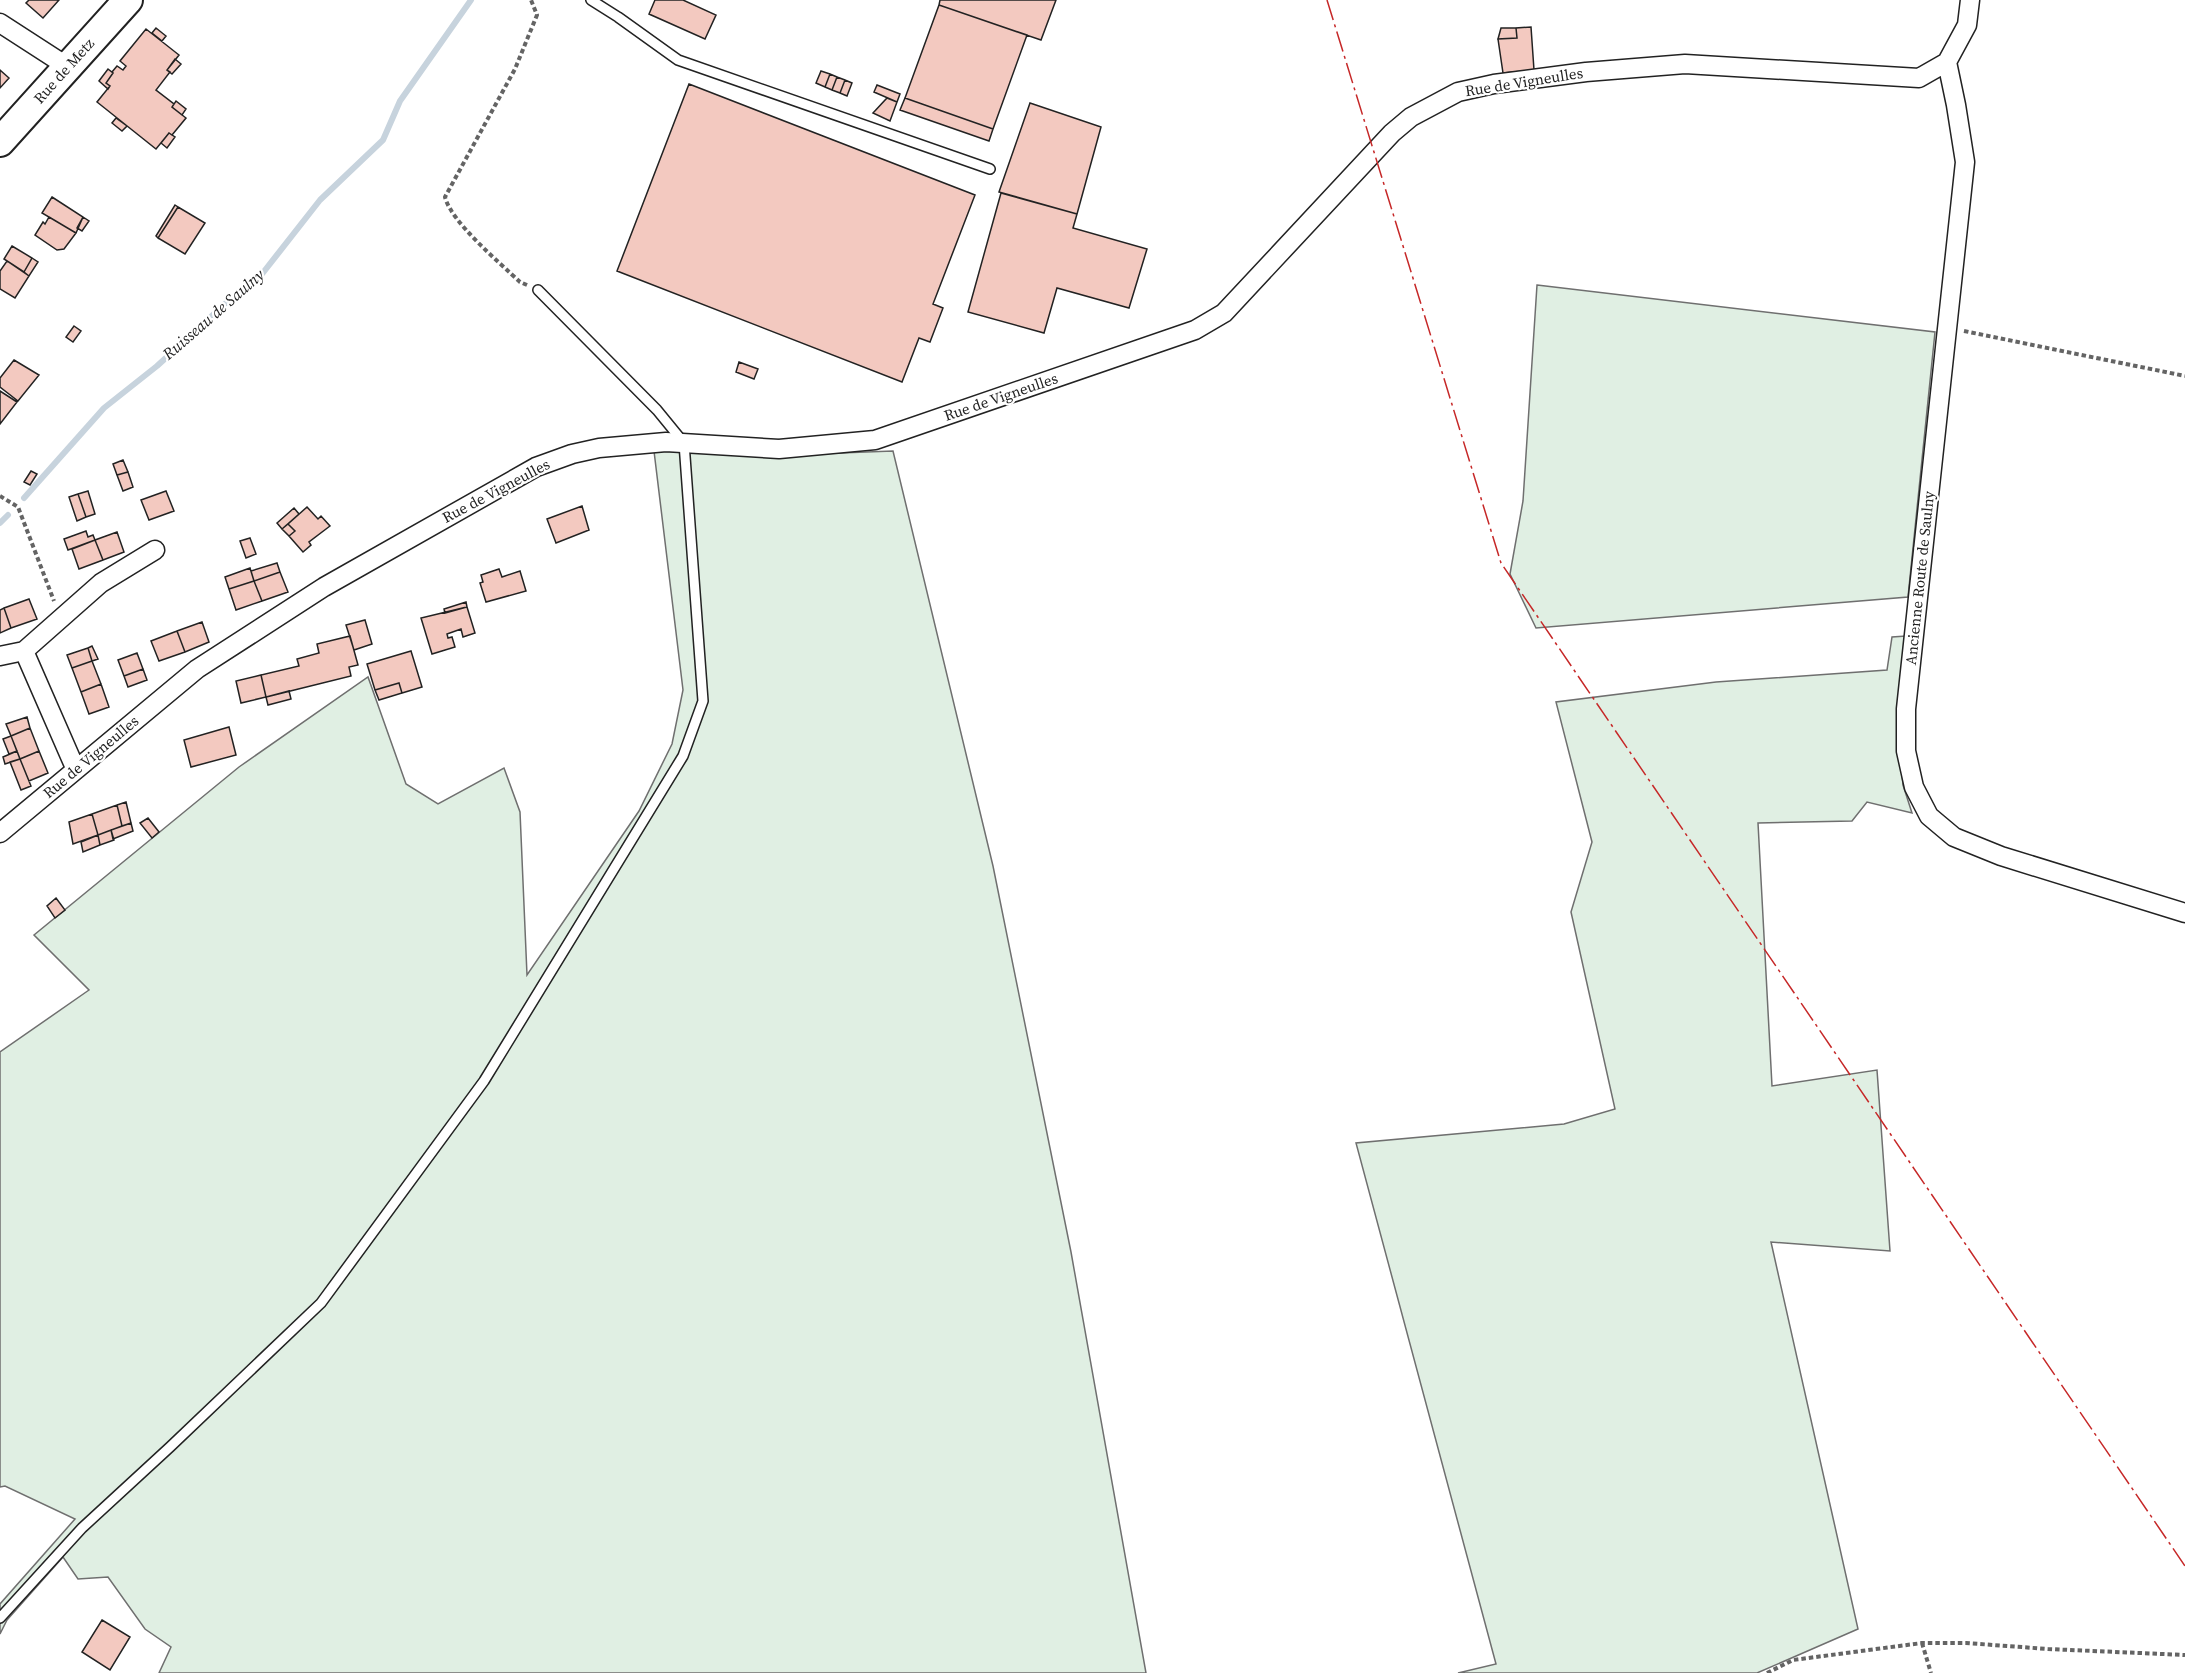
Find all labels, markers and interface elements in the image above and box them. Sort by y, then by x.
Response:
street label: Rue de Metz [29,33,99,108]
street label: Rue de Vigneulles [1463,62,1584,101]
water label: Ruisseau de Saulny [157,263,269,365]
street label: Rue de Vigneulles [941,367,1061,426]
street label: Rue de Vigneulles [438,453,553,528]
street label: Ancienne Route de Saulny [1900,490,1939,666]
street label: Rue de Vigneulles [38,710,143,803]

